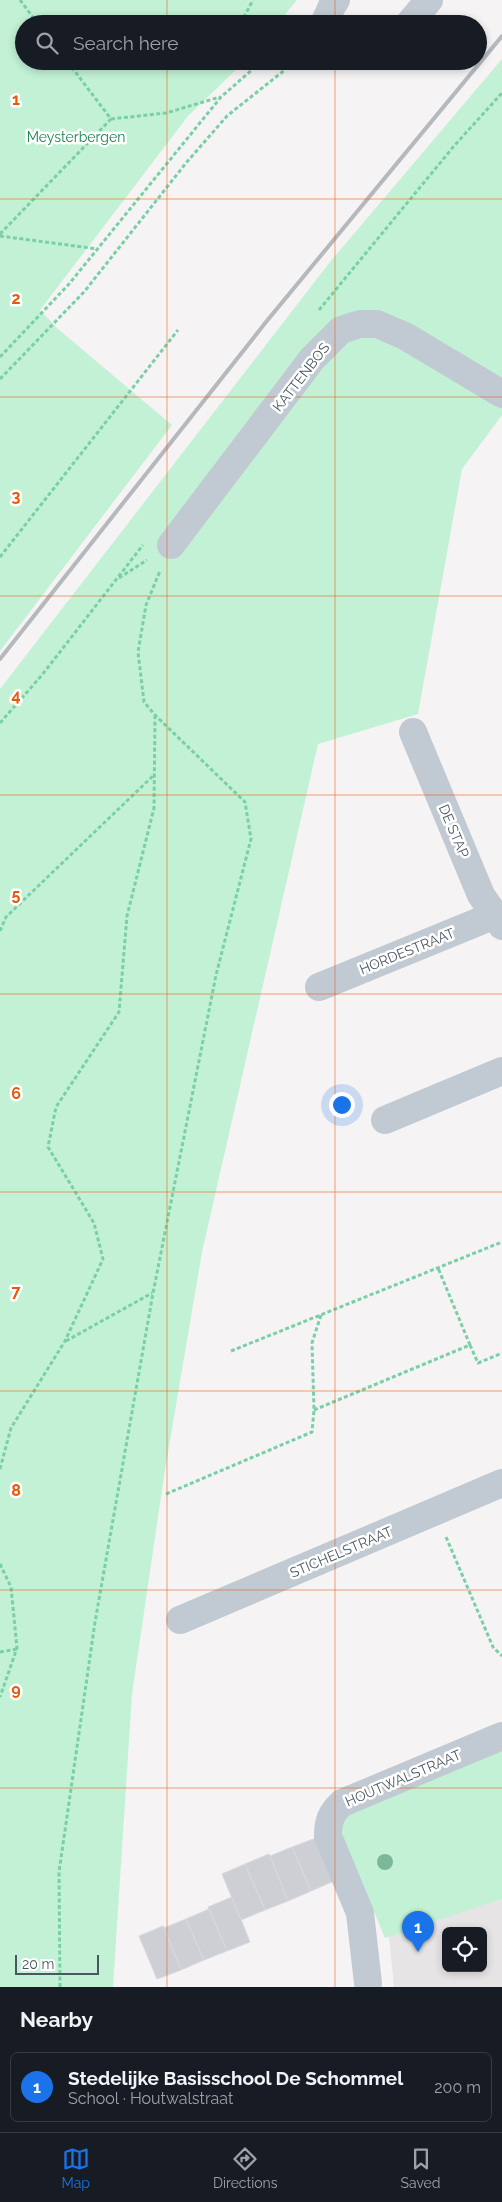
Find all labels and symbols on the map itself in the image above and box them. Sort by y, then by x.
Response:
text: 1 [12,90,20,109]
park label: Meysterbergen [27,129,125,145]
text: 2 [11,289,21,308]
street label: KATTENBOS [269,339,333,414]
text: 3 [12,487,21,506]
text: 4 [11,686,21,705]
street label: DE STAP [436,802,472,860]
text: 5 [12,885,21,904]
street label: HORDESTRAAT [357,924,457,977]
text: 6 [11,1084,21,1103]
your location [329,1092,355,1118]
text: 7 [12,1282,21,1301]
text: 8 [11,1481,21,1500]
street label: STICHELSTRAAT [287,1523,395,1581]
text: 9 [11,1680,21,1699]
street label: HOUTWALSTRAAT [343,1746,464,1810]
pin: 1 [402,1911,434,1952]
scale bar [15,1952,99,1975]

